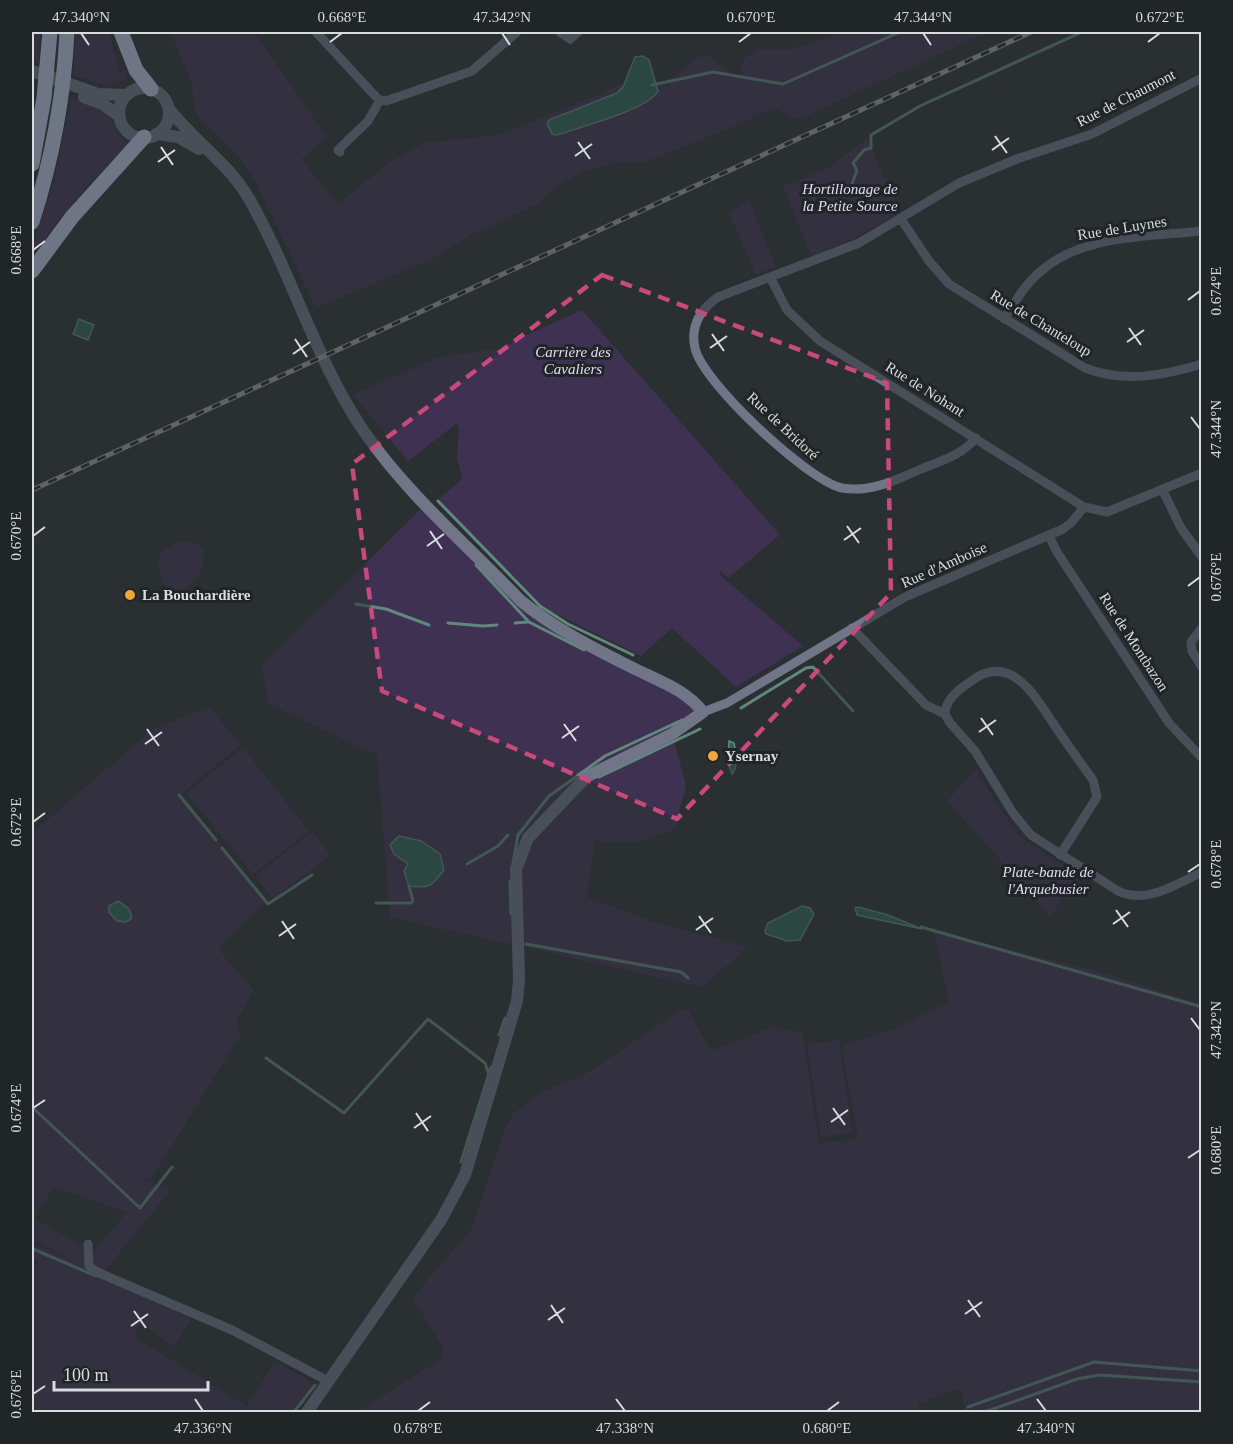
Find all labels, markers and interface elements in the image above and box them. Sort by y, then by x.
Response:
text: 47.340°N [52,9,110,25]
text: 0.668°E [318,9,366,25]
text: 47.342°N [473,9,531,25]
text: 0.670°E [727,9,775,25]
text: 47.344°N [894,9,952,25]
text: 0.672°E [1136,9,1184,25]
street label: Rue de Chaumont [1074,66,1179,130]
park label: Hortillonage de la Petite Source [801,181,898,214]
street label: Rue de Luynes [1076,213,1168,243]
text: 0.668°E [8,226,24,274]
text: 0.674°E [1208,267,1224,315]
street label: Rue de Chanteloup [988,287,1094,359]
park label: Carrière des Cavaliers [535,344,611,377]
street label: Rue de Nohant [883,358,968,420]
street label: Rue de Bridoré [744,389,822,463]
text: 47.344°N [1208,400,1224,458]
text: 0.670°E [8,512,24,560]
street label: Rue d'Amboise [899,539,990,591]
text: 0.676°E [1208,553,1224,601]
place label: La Bouchardière [142,587,251,603]
marker: La Bouchardière [123,588,137,602]
street label: Rue de Montbazon [1096,590,1172,695]
place label: Ysernay [725,748,779,764]
marker: Ysernay [706,749,720,763]
text: 0.672°E [8,798,24,846]
text: 0.678°E [1208,840,1224,888]
park label: Plate-bande de l'Arquebusier [1001,864,1094,897]
text: 47.342°N [1208,1001,1224,1059]
text: 0.674°E [8,1084,24,1132]
text: 0.680°E [1208,1126,1224,1174]
scale bar [54,1354,208,1392]
text: 100 m [63,1365,109,1385]
text: 0.676°E [8,1370,24,1418]
text: 47.336°N [174,1420,232,1436]
text: 0.678°E [394,1420,442,1436]
text: 47.338°N [596,1420,654,1436]
text: 0.680°E [803,1420,851,1436]
text: 47.340°N [1017,1420,1075,1436]

